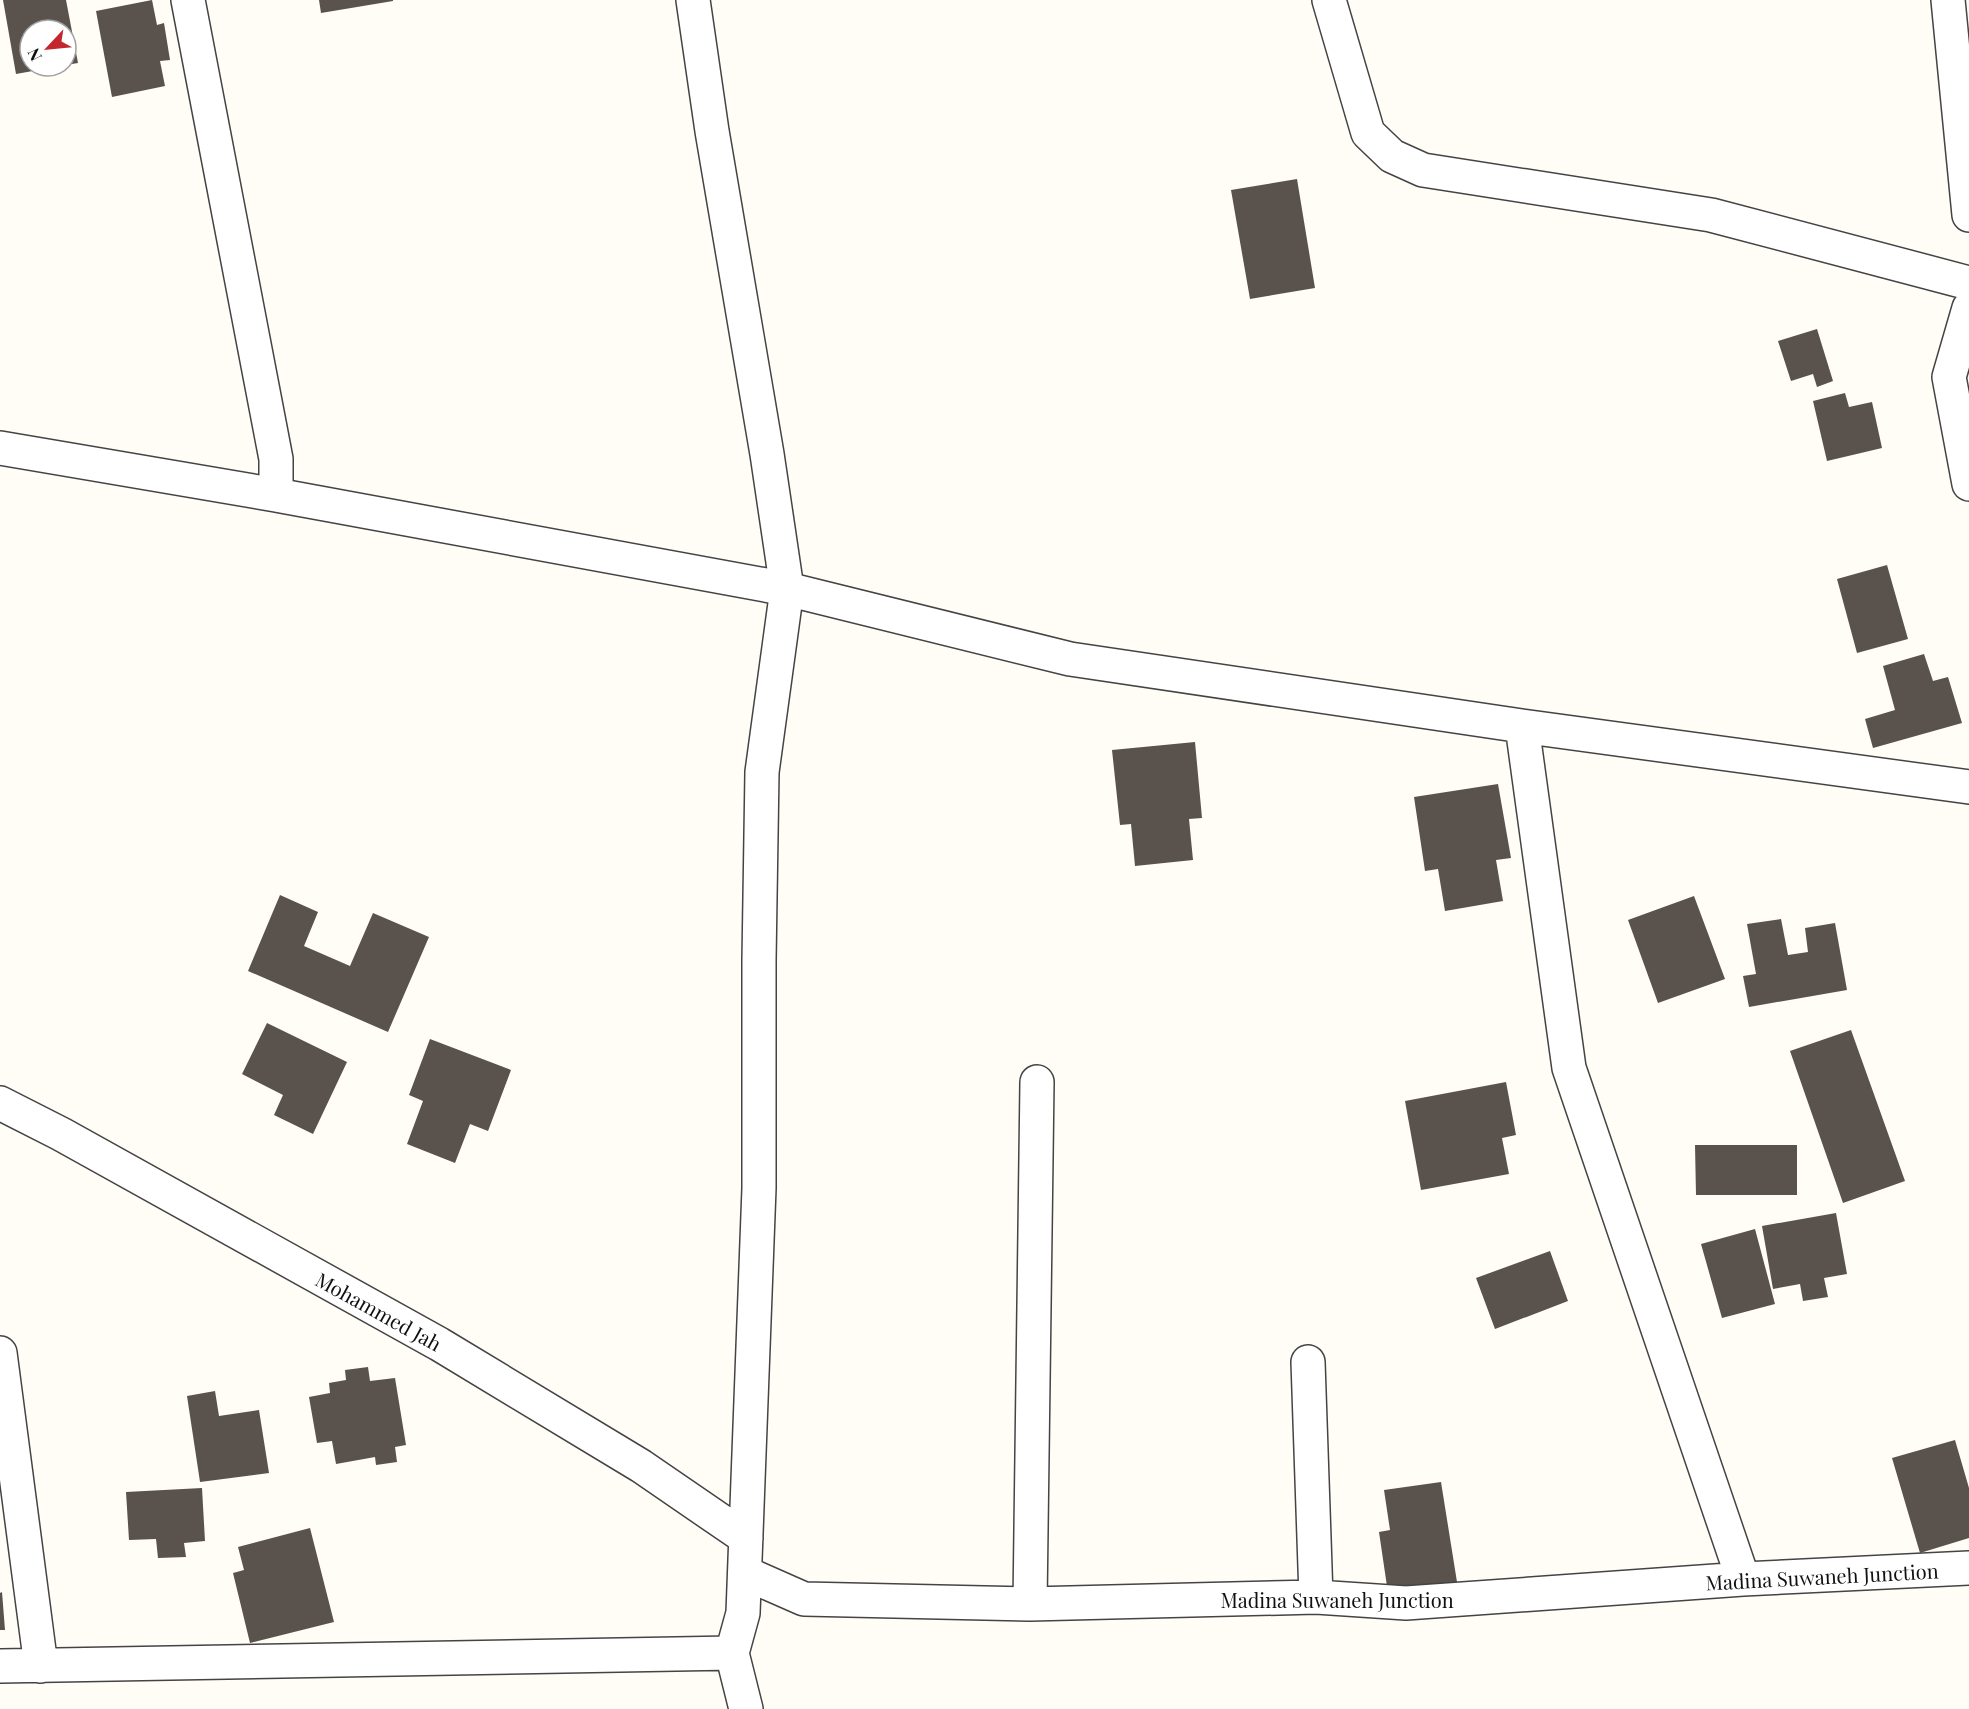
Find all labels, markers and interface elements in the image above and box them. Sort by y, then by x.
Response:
north arrow [18,18,78,78]
text: N [22,45,46,65]
street label: Mohammed Jah [311,1265,447,1357]
street label: Madina Suwaneh Junction [1705,1556,1939,1596]
street label: Madina Suwaneh Junction [1220,1586,1454,1613]

